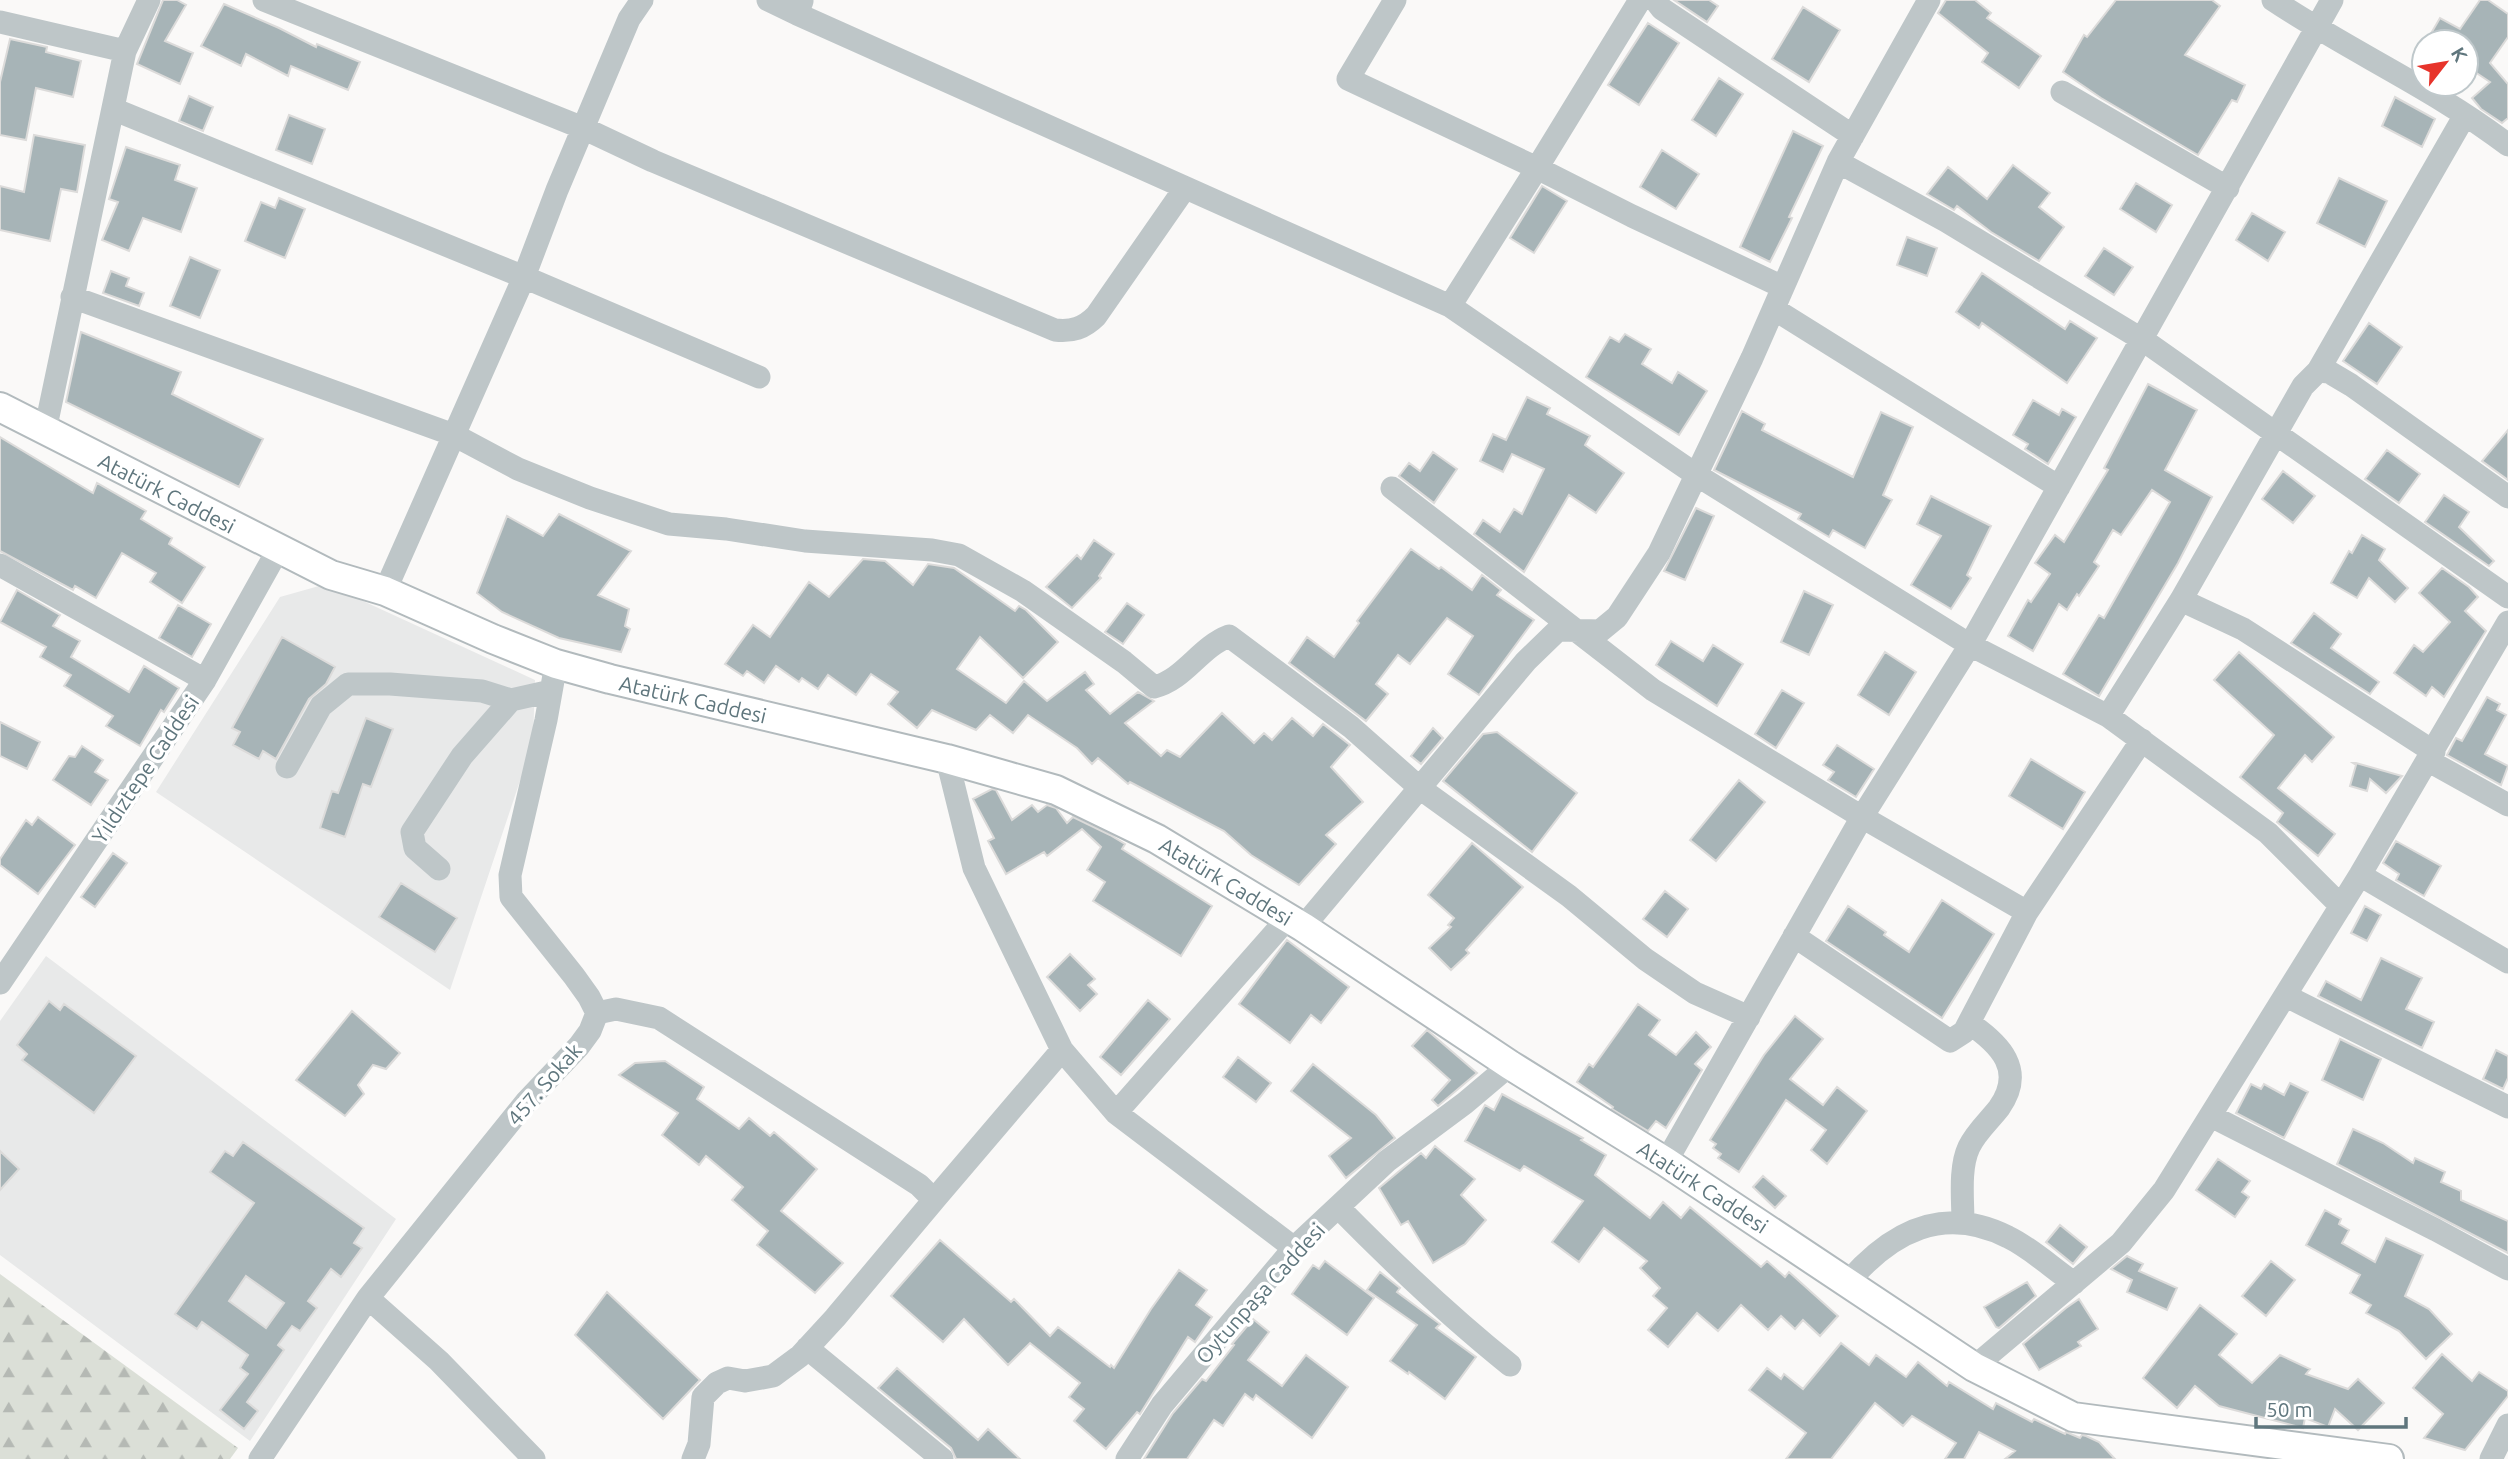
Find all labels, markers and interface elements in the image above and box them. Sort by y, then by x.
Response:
north arrow [2410,28,2480,98]
text: K [2447,43,2472,66]
street label: Atatürk Caddesi [95,448,239,538]
street label: Atatürk Caddesi [617,670,769,728]
street label: Yıldıztepe Caddesi [87,691,203,847]
street label: Atatürk Caddesi [1155,832,1297,930]
street label: 457. Sokak [502,1038,586,1130]
street label: Atatürk Caddesi [1633,1136,1773,1238]
street label: Oytunpaşa Caddesi [1191,1218,1329,1368]
scale bar [2256,1386,2406,1430]
text: 50 m [2266,1397,2313,1421]

